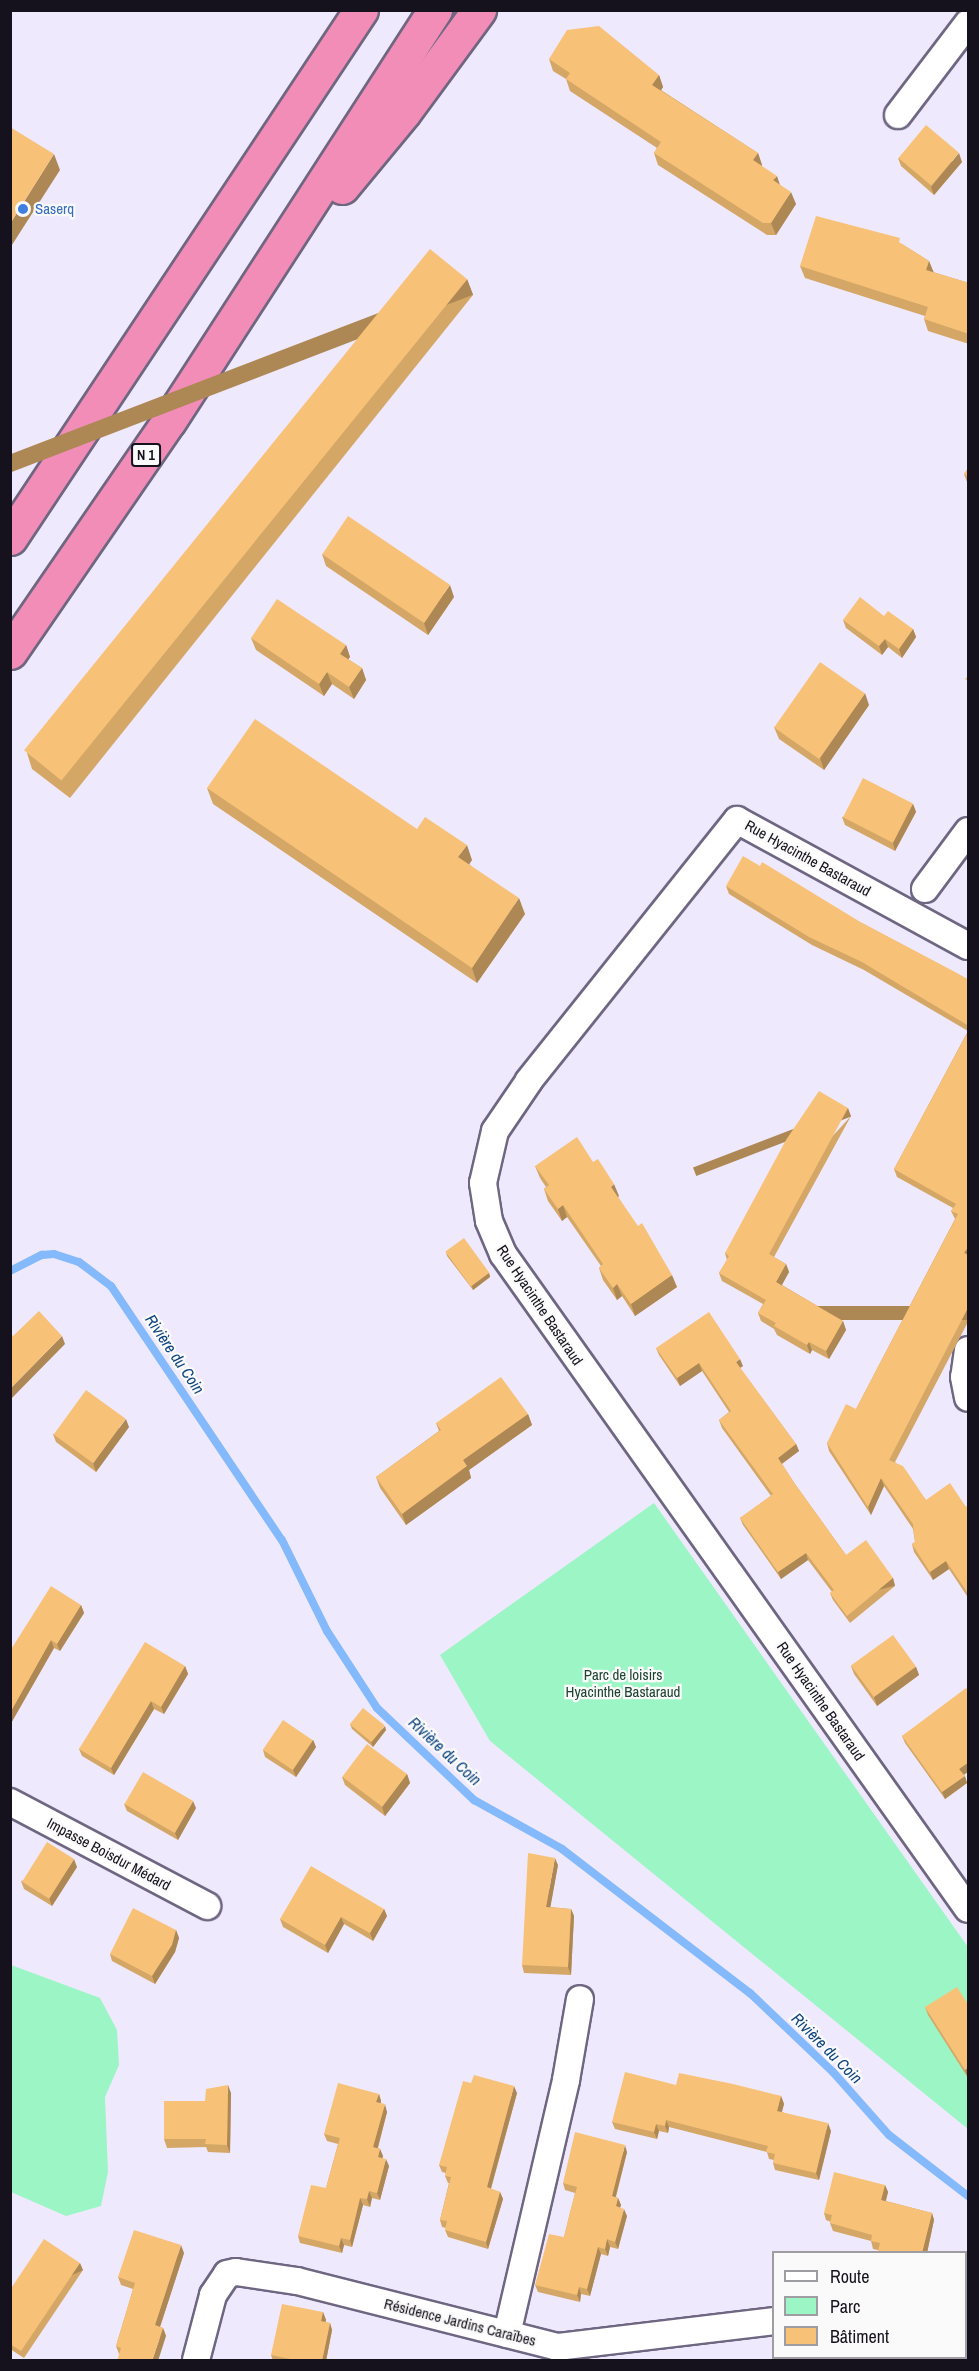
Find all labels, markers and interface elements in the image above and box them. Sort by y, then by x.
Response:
place label: Saserq [35,200,74,218]
marker: Saserq [16,202,30,216]
road number: N 1 [131,444,161,466]
street label: Rue Hyacinthe Bastaraud [742,816,874,900]
street label: Rue Hyacinthe Bastaraud [493,1242,587,1368]
water label: Rivière du Coin [141,1311,209,1397]
street label: Rue Hyacinthe Bastaraud [773,1638,869,1764]
park label: Parc de loisirs Hyacinthe Bastaraud [566,1665,680,1700]
water label: Rivière du Coin [405,1713,485,1789]
street label: Impasse Boisdur Médard [44,1814,174,1894]
water label: Rivière du Coin [788,2009,866,2087]
legend [772,2251,967,2359]
text: Route [830,2264,869,2289]
street label: Résidence Jardins Caraïbes [382,2294,538,2350]
text: Parc [830,2294,860,2319]
text: Bâtiment [830,2324,889,2349]

